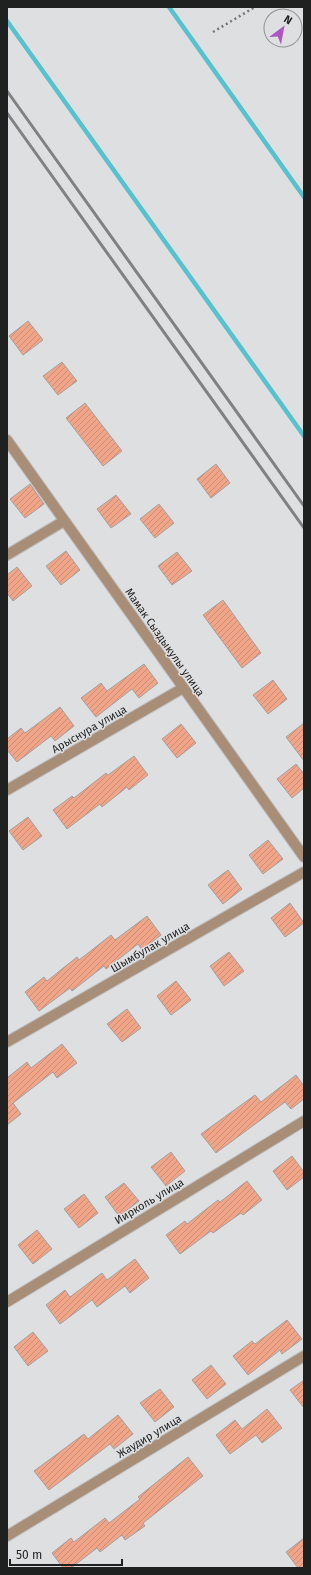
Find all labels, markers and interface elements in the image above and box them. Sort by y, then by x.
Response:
north arrow [263,8,303,48]
text: N [281,12,295,27]
street label: Мамак Сыздыкулы улица [122,586,207,699]
street label: Арыснура улица [50,703,129,756]
street label: Шымбулак улица [109,920,192,975]
street label: Иирколь улица [112,1176,186,1227]
street label: Жаудир улица [115,1412,184,1461]
scale bar [10,1541,122,1567]
text: 50 m [16,1548,42,1562]

